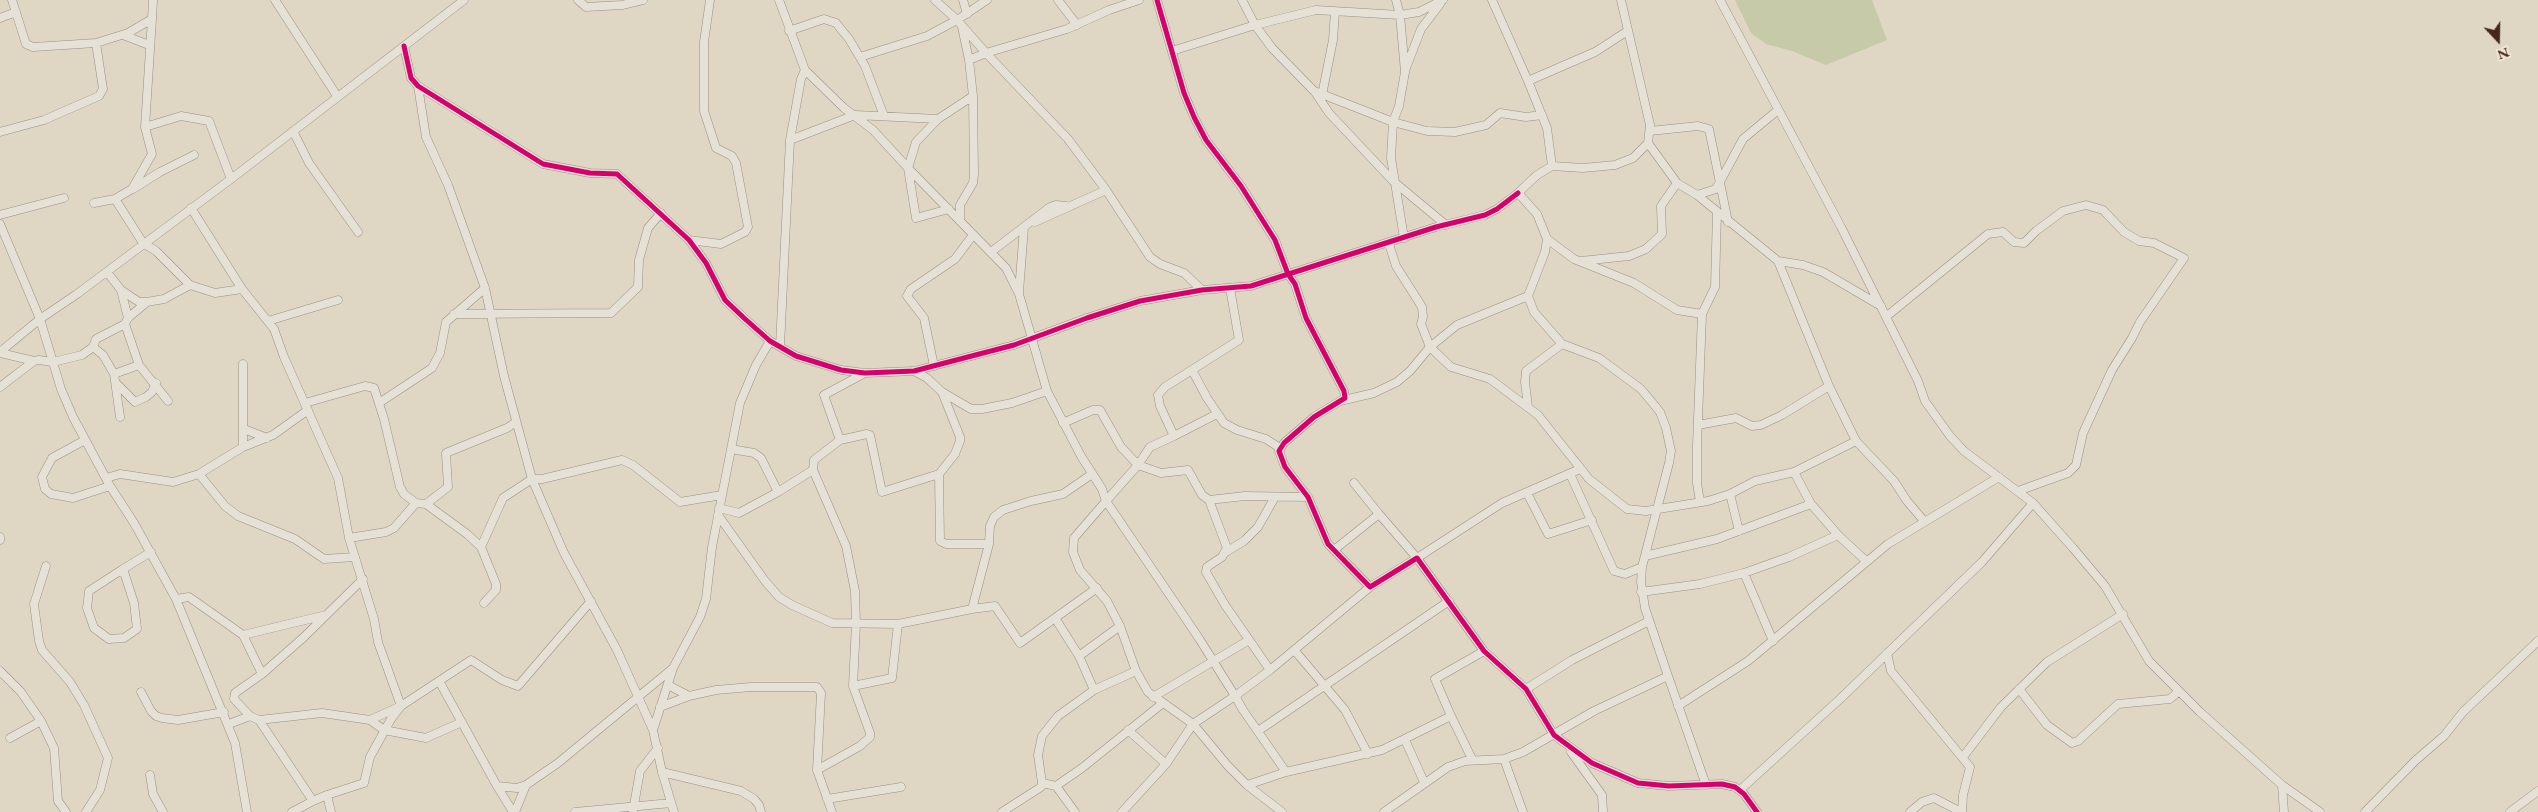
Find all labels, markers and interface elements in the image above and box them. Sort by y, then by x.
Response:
north arrow [2473,15,2523,65]
text: N [2495,44,2512,64]

